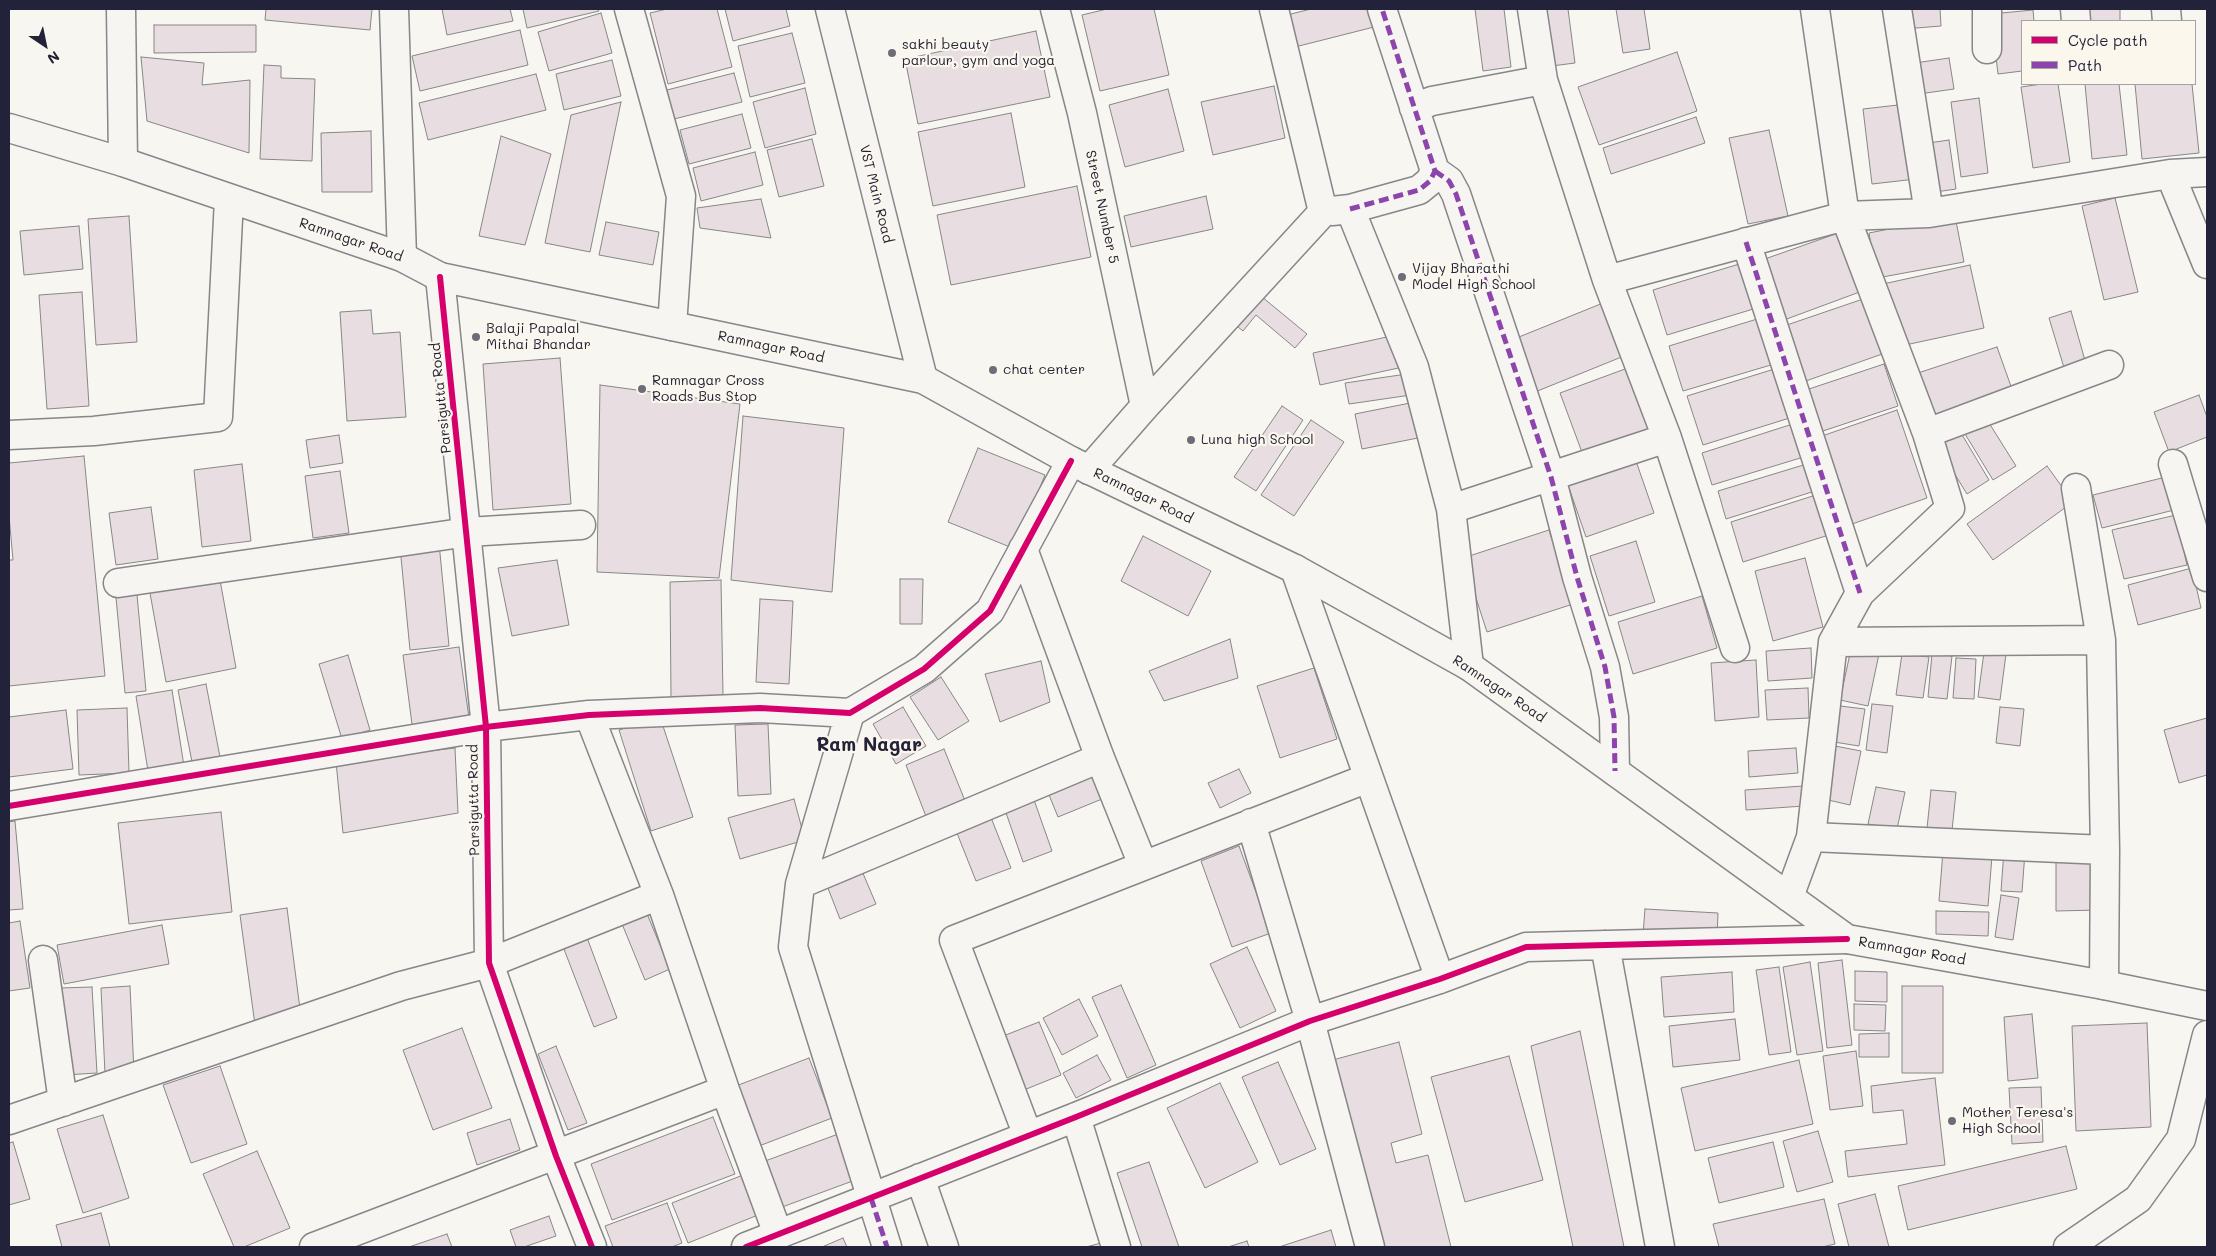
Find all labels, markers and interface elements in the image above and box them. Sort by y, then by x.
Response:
north arrow [20,20,70,70]
legend [2021,20,2196,85]
text: Cycle path [2068,30,2147,50]
place label: sakhi beauty parlour, gym and yoga [902,37,1055,70]
text: N [44,47,63,69]
marker: sakhi beauty parlour, gym and yoga [886,47,898,59]
text: Path [2068,55,2102,75]
street label: VST Main Road [856,143,896,245]
street label: Street Number 5 [1082,149,1122,265]
street label: Ramnagar Road [297,214,405,266]
place label: Vijay Bharathi Model High School [1412,261,1536,294]
marker: Vijay Bharathi Model High School [1396,271,1408,283]
place label: Balaji Papalal Mithai Bhandar [486,321,591,354]
street label: Ramnagar Road [716,327,826,367]
marker: Balaji Papalal Mithai Bhandar [470,331,482,343]
street label: Parsigutta Road [427,342,455,454]
place label: chat center [1003,362,1085,378]
marker: chat center [987,364,999,376]
place label: Ramnagar Cross Roads Bus Stop [652,373,765,406]
marker: Ramnagar Cross Roads Bus Stop [636,383,648,395]
place label: Luna high School [1201,432,1314,448]
marker: Luna high School [1185,434,1197,446]
street label: Ramnagar Road [1091,465,1195,527]
street label: Ramnagar Road [1449,652,1549,726]
district label: Ram Nagar [816,734,922,756]
street label: Parsigutta Road [465,744,483,856]
street label: Ramnagar Road [1857,933,1967,969]
place label: Mother Teresa's High School [1962,1105,2073,1138]
marker: Mother Teresa's High School [1946,1115,1958,1127]

